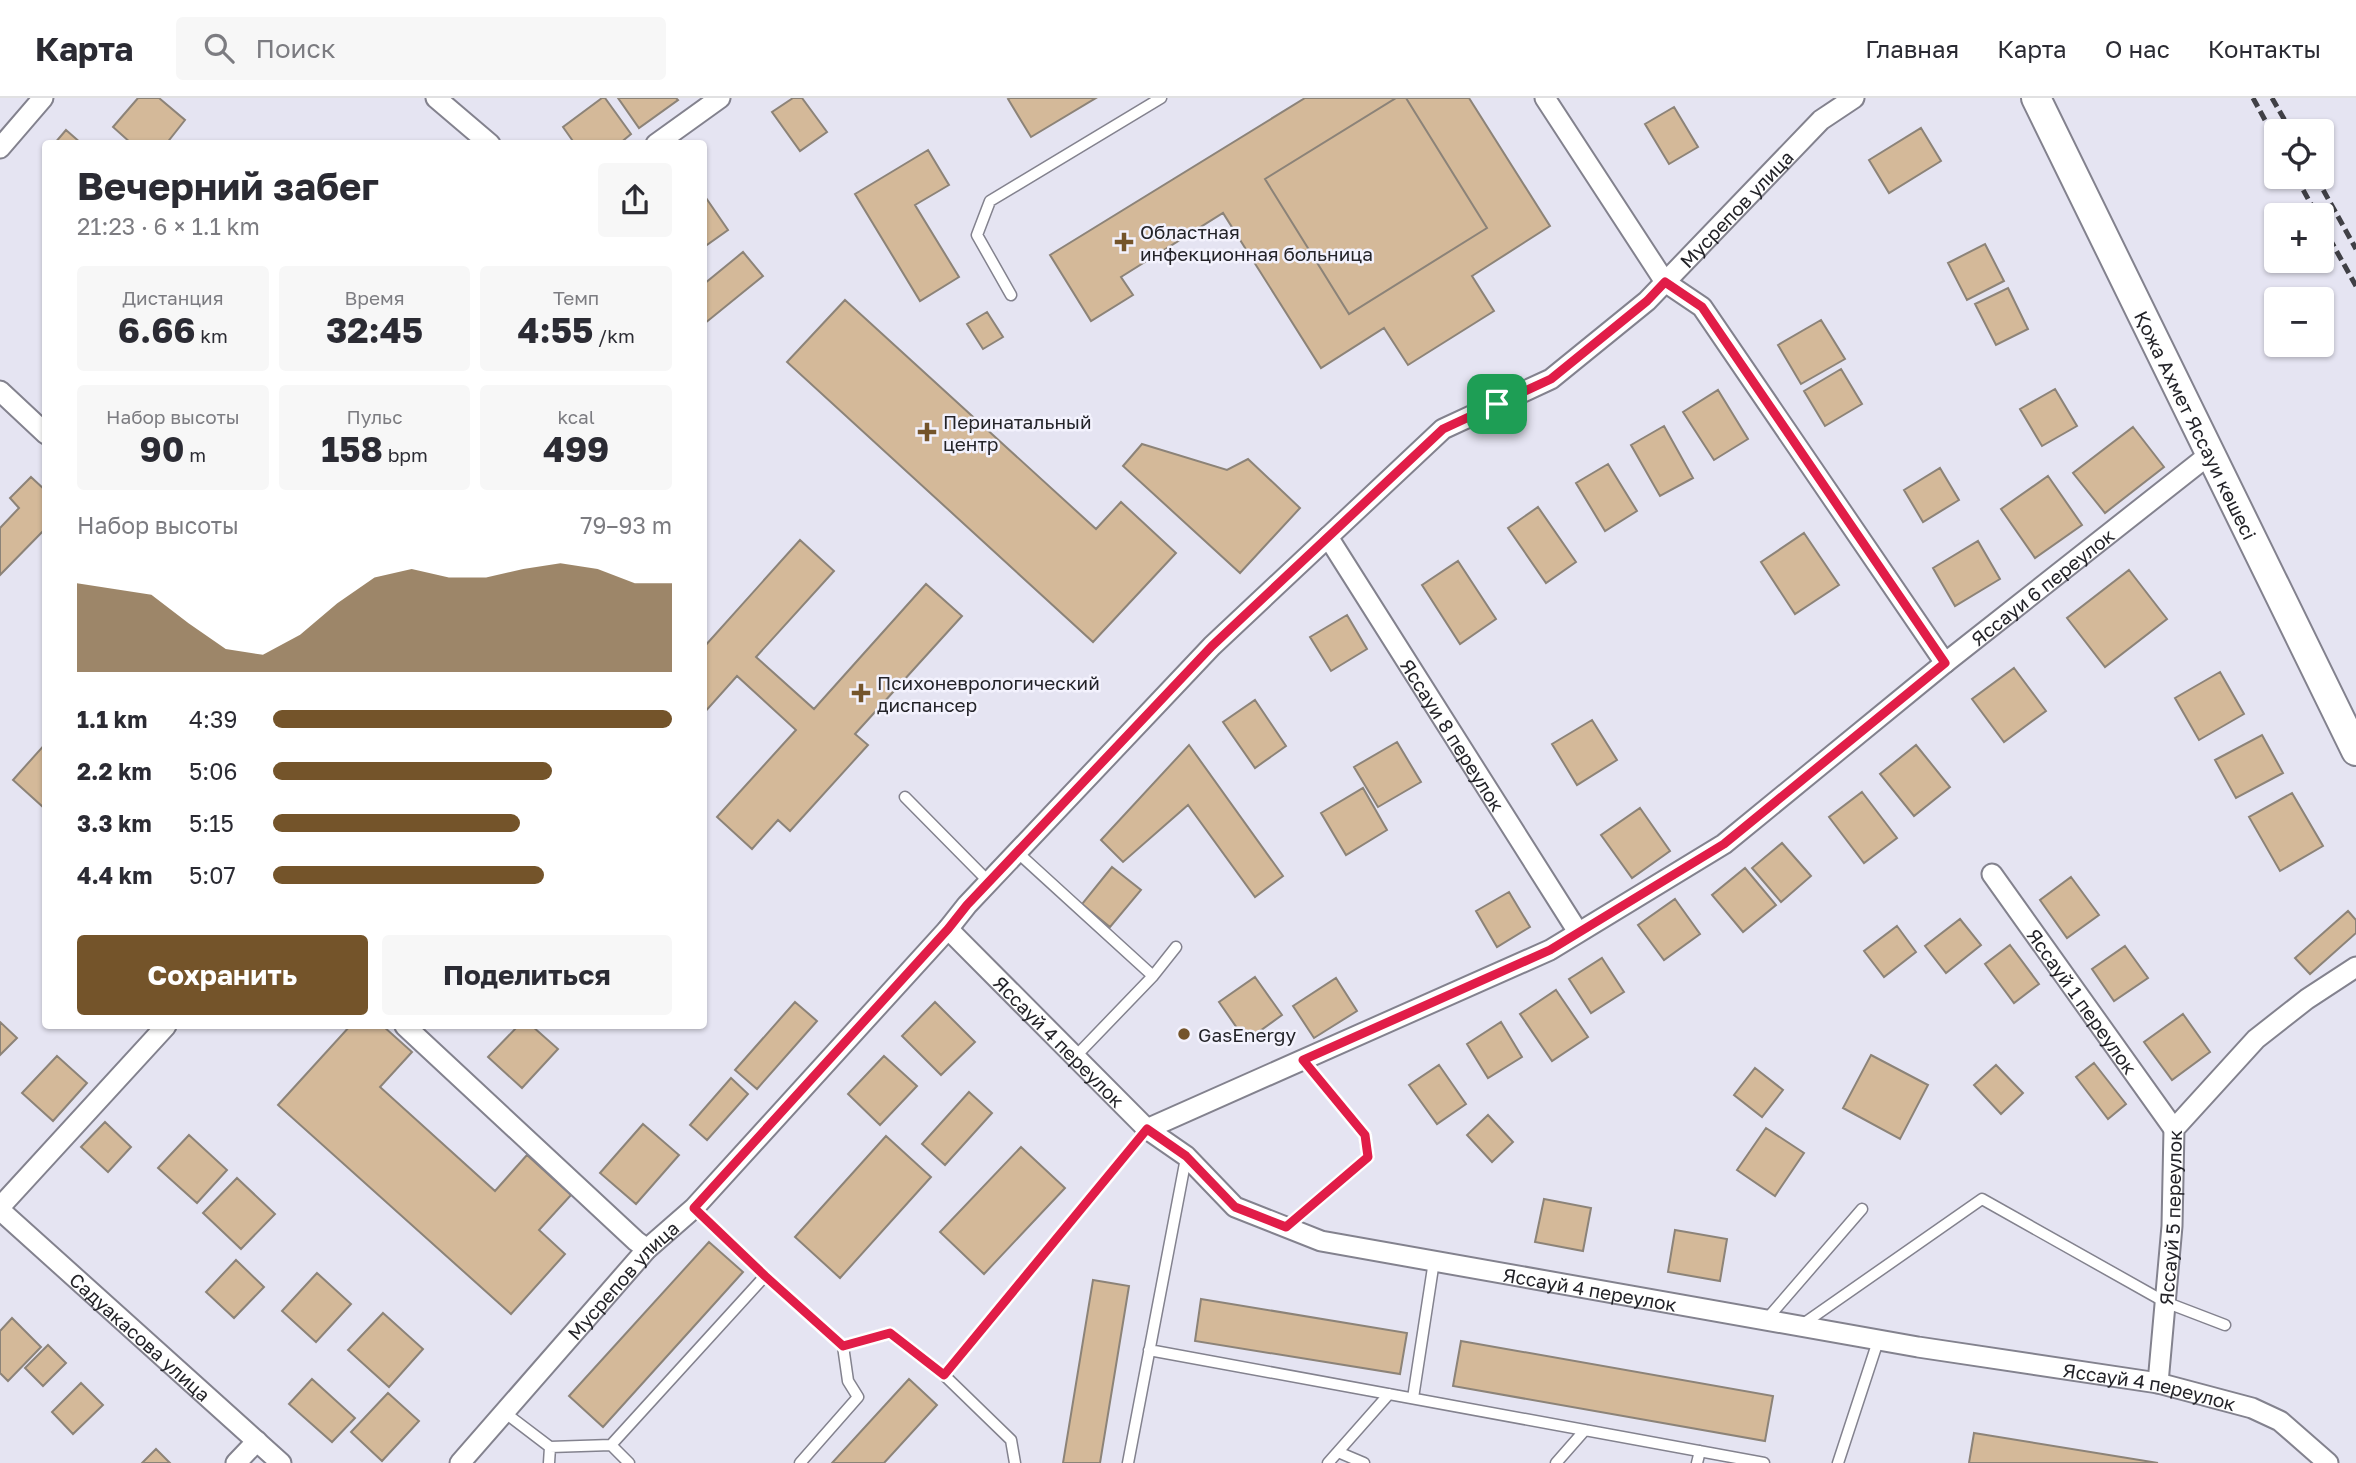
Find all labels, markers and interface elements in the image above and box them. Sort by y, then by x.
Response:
search box [176,17,666,80]
text: Карта [35,29,134,68]
icon: search [200,29,238,67]
text: Поиск [256,33,336,64]
text: Главная [1865,34,1959,63]
text: Карта [1997,34,2067,63]
text: О нас [2105,34,2170,63]
text: Контакты [2208,34,2321,63]
map controls [2264,119,2334,357]
button: locate [2264,119,2334,189]
street label: Мусрепов улица [1674,145,1798,272]
text: Вечерний забег [77,163,379,208]
button: share [598,163,672,237]
button: + [2264,203,2334,273]
text: 21:23 · 6 × 1.1 km [77,212,260,240]
place label: Областная инфекционная больница [1140,220,1373,265]
marker: Областная инфекционная больница [1114,232,1134,252]
text: Дистанция [122,286,223,309]
text: Время [345,286,404,309]
text: Темп [553,286,599,309]
button: − [2264,287,2334,357]
street label: Қожа Ахмет Яссауи көшесі [2130,307,2262,543]
text: 6.66 [118,309,196,351]
text: 32:45 [326,309,423,351]
text: 4:55 [518,309,593,351]
text: km [196,324,228,347]
text: /km [593,324,635,347]
pin [1467,374,1527,434]
icon: arrive [1478,385,1516,423]
text: Набор высоты [106,405,240,428]
text: Пульс [346,405,403,428]
text: kcal [557,405,595,428]
place label: Перинатальный центр [943,410,1092,455]
marker: Перинатальный центр [917,422,937,442]
text: 90 [140,428,185,470]
text: 158 [321,428,383,470]
text: 499 [543,428,609,470]
text: m [185,443,206,466]
text: bpm [383,443,428,466]
text: Набор высоты [77,511,239,539]
text: 79–93 m [580,511,672,539]
street label: Яссауи 6 переулок [1966,523,2118,650]
street label: Яссауи 8 переулок [1396,654,1510,815]
place label: Психоневрологический диспансер [877,671,1100,716]
marker: Психоневрологический диспансер [851,683,871,703]
text: 1.1 km [77,705,147,733]
text: 4:39 [189,705,237,733]
text: 2.2 km [77,757,152,785]
text: 5:06 [189,757,237,785]
text: 3.3 km [77,809,152,837]
text: 5:15 [189,809,234,837]
text: 4.4 km [77,861,152,889]
text: 5:07 [189,861,236,889]
street label: Яссауй 1 переулок [2023,924,2142,1078]
button: Сохранить [77,935,368,1015]
button: Поделиться [382,935,672,1015]
street label: Яссауй 4 переулок [989,971,1130,1112]
place label: GasEnergy [1198,1023,1296,1046]
marker: GasEnergy [1176,1026,1192,1042]
street label: Яссауй 5 переулок [2154,1130,2185,1306]
street label: Мусрепов улица [562,1216,683,1344]
street label: Яссауй 4 переулок [1501,1262,1679,1315]
street label: Садуакасова улица [65,1267,215,1406]
street label: Яссауй 4 переулок [2062,1357,2239,1415]

